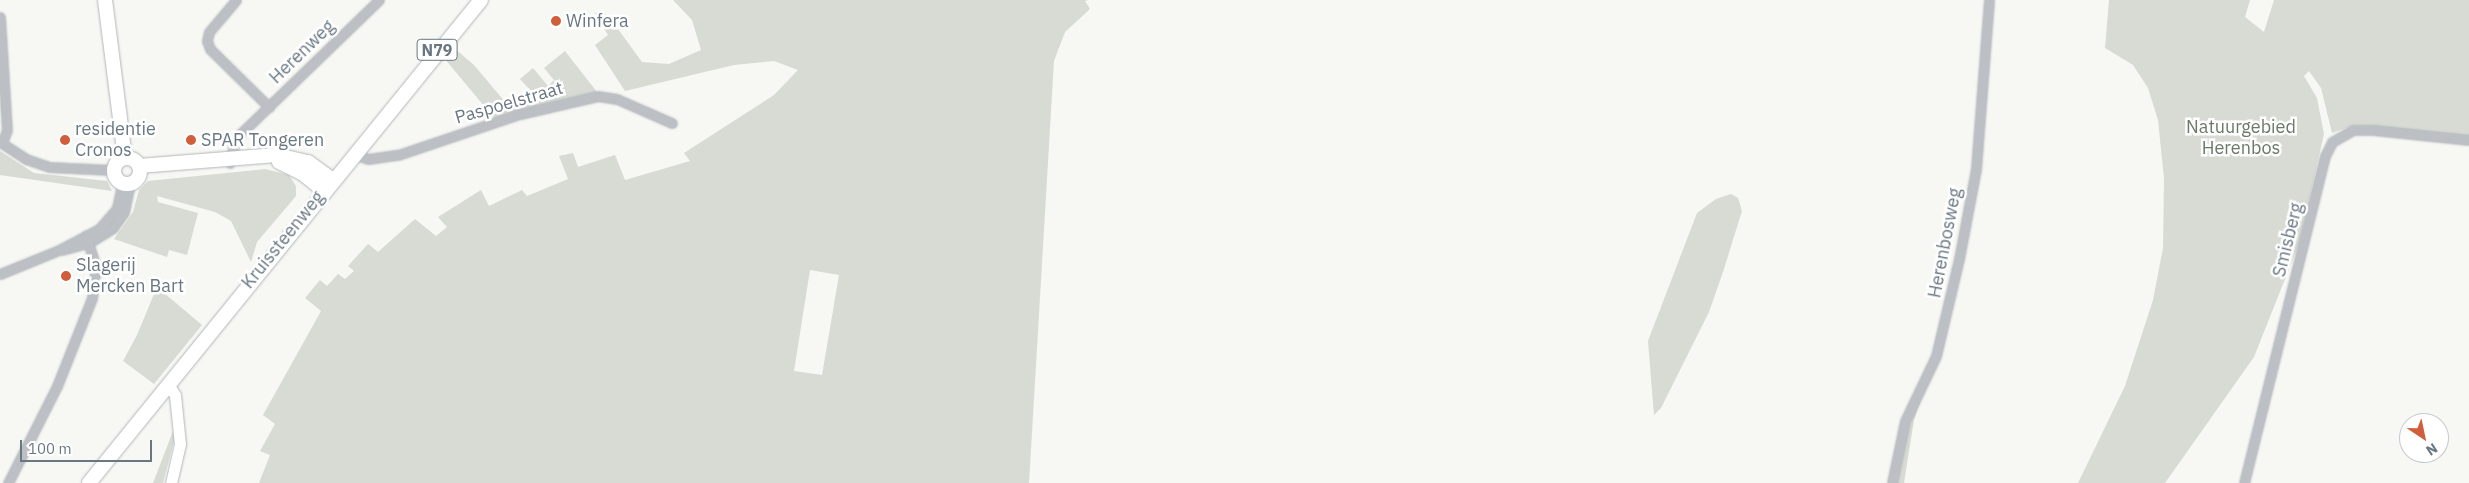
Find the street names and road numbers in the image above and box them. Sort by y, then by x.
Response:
street label: Herenweg [265,16,339,88]
road number: N79 [416,36,458,64]
street label: Paspoelstraat [452,77,566,129]
street label: Herenbosweg [1924,186,1966,300]
street label: Kruissteenweg [237,187,329,293]
street label: Smisberg [2268,201,2308,279]

